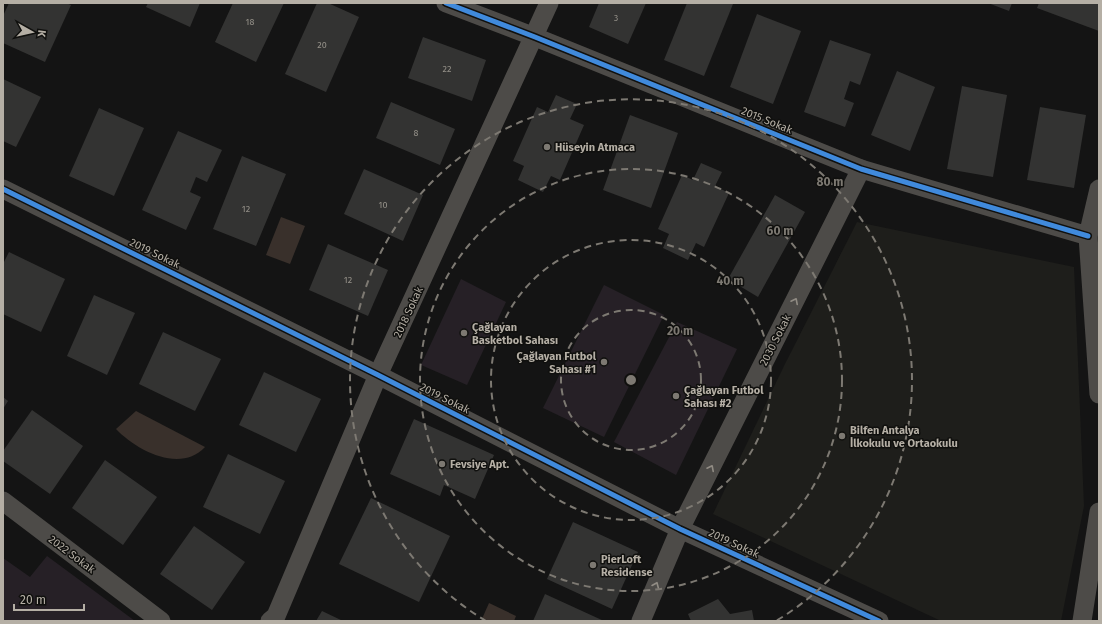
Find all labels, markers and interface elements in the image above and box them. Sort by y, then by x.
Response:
north arrow [12,12,52,52]
house number: 3 [614,13,618,23]
house number: 18 [246,17,254,27]
text: K [34,29,48,39]
house number: 20 [317,40,327,50]
house number: 22 [443,64,451,74]
street label: 2015 Sokak [739,104,795,137]
house number: 8 [414,128,419,138]
place label: Hüseyin Atmaca [555,141,635,154]
marker: Hüseyin Atmaca [542,142,552,152]
text: 80 m [817,175,843,189]
house number: 10 [379,200,387,210]
house number: 12 [242,204,250,214]
text: 60 m [767,224,793,238]
street label: 2019 Sokak [128,236,182,271]
text: 40 m [717,274,743,288]
house number: 12 [344,275,352,285]
street label: 2018 Sokak [391,284,426,340]
one-way arrow [790,298,798,306]
street label: 2030 Sokak [757,312,794,368]
place label: Çağlayan Basketbol Sahası [472,321,558,347]
text: 20 m [667,324,693,338]
marker: Çağlayan Basketbol Sahası [459,328,469,338]
place label: Çağlayan Futbol Sahası #1 [517,350,597,376]
marker: Çağlayan Futbol Sahası #1 [599,357,609,367]
centre of rings [624,373,638,387]
street label: 2019 Sokak [418,380,472,417]
place label: Çağlayan Futbol Sahası #2 [684,384,764,410]
marker: Çağlayan Futbol Sahası #2 [671,391,681,401]
place label: Bilfen Antalya İlkokulu ve Ortaokulu [850,424,958,450]
marker: Bilfen Antalya İlkokulu ve Ortaokulu [837,431,847,441]
place label: Fevsiye Apt. [450,458,510,471]
marker: Fevsiye Apt. [437,459,447,469]
one-way arrow [707,464,714,472]
street label: 2019 Sokak [706,526,761,561]
street label: 2022 Sokak [46,533,98,576]
place label: PierLoft Residense [601,553,653,579]
marker: PierLoft Residense [588,560,598,570]
one-way arrow [651,582,659,590]
scale bar [14,586,84,612]
text: 20 m [20,593,46,607]

